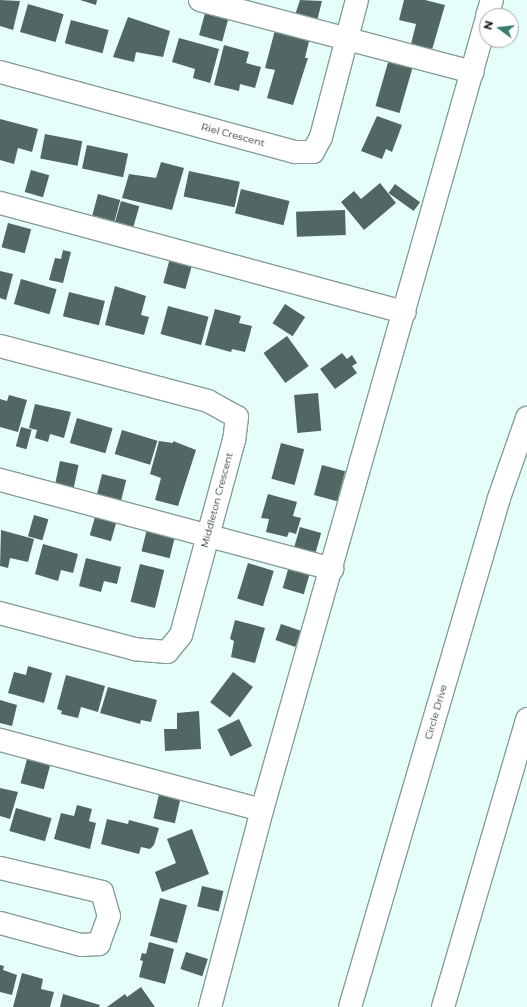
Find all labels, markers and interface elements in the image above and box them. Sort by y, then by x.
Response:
north arrow [479,8,519,48]
text: N [480,19,496,31]
street label: Riel Crescent [200,121,266,149]
street label: Middleton Crescent [198,451,236,549]
street label: Circle Drive [422,683,450,741]

